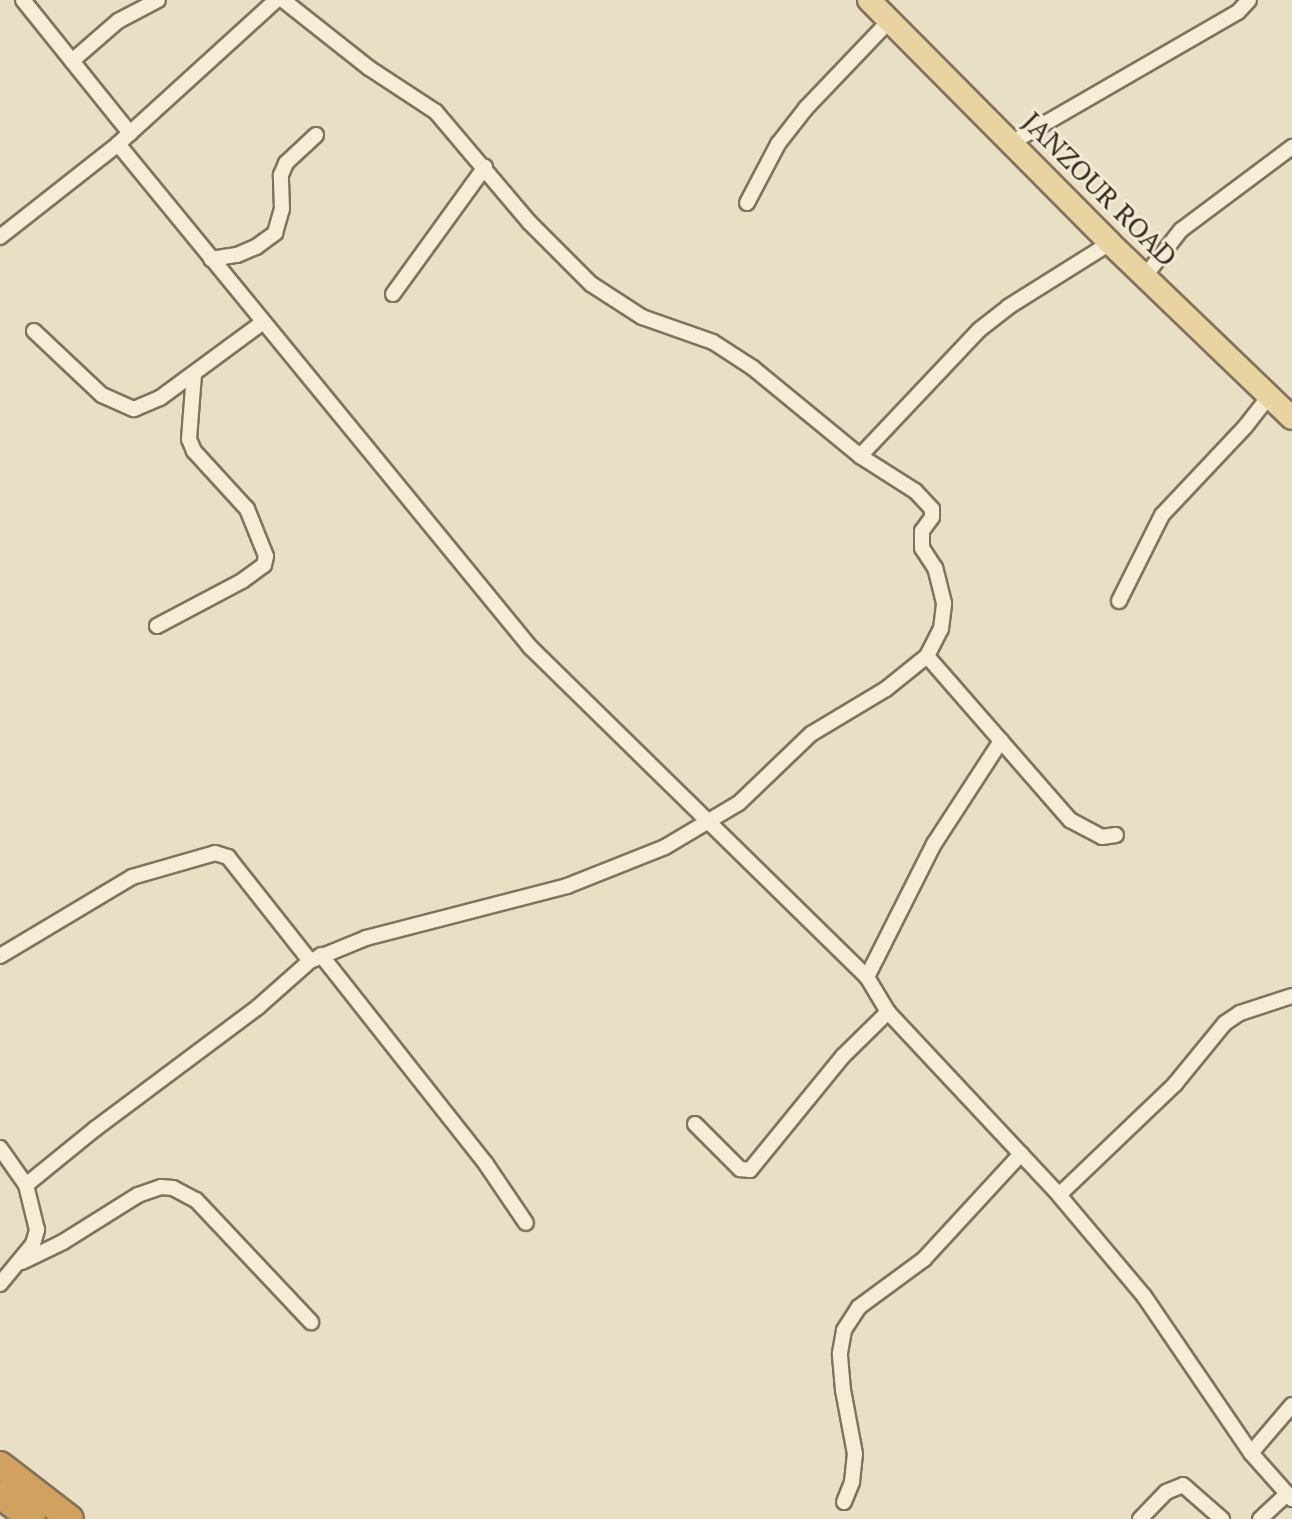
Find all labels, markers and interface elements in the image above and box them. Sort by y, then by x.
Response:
street label: JANZOUR ROAD [1016,105,1184,273]

